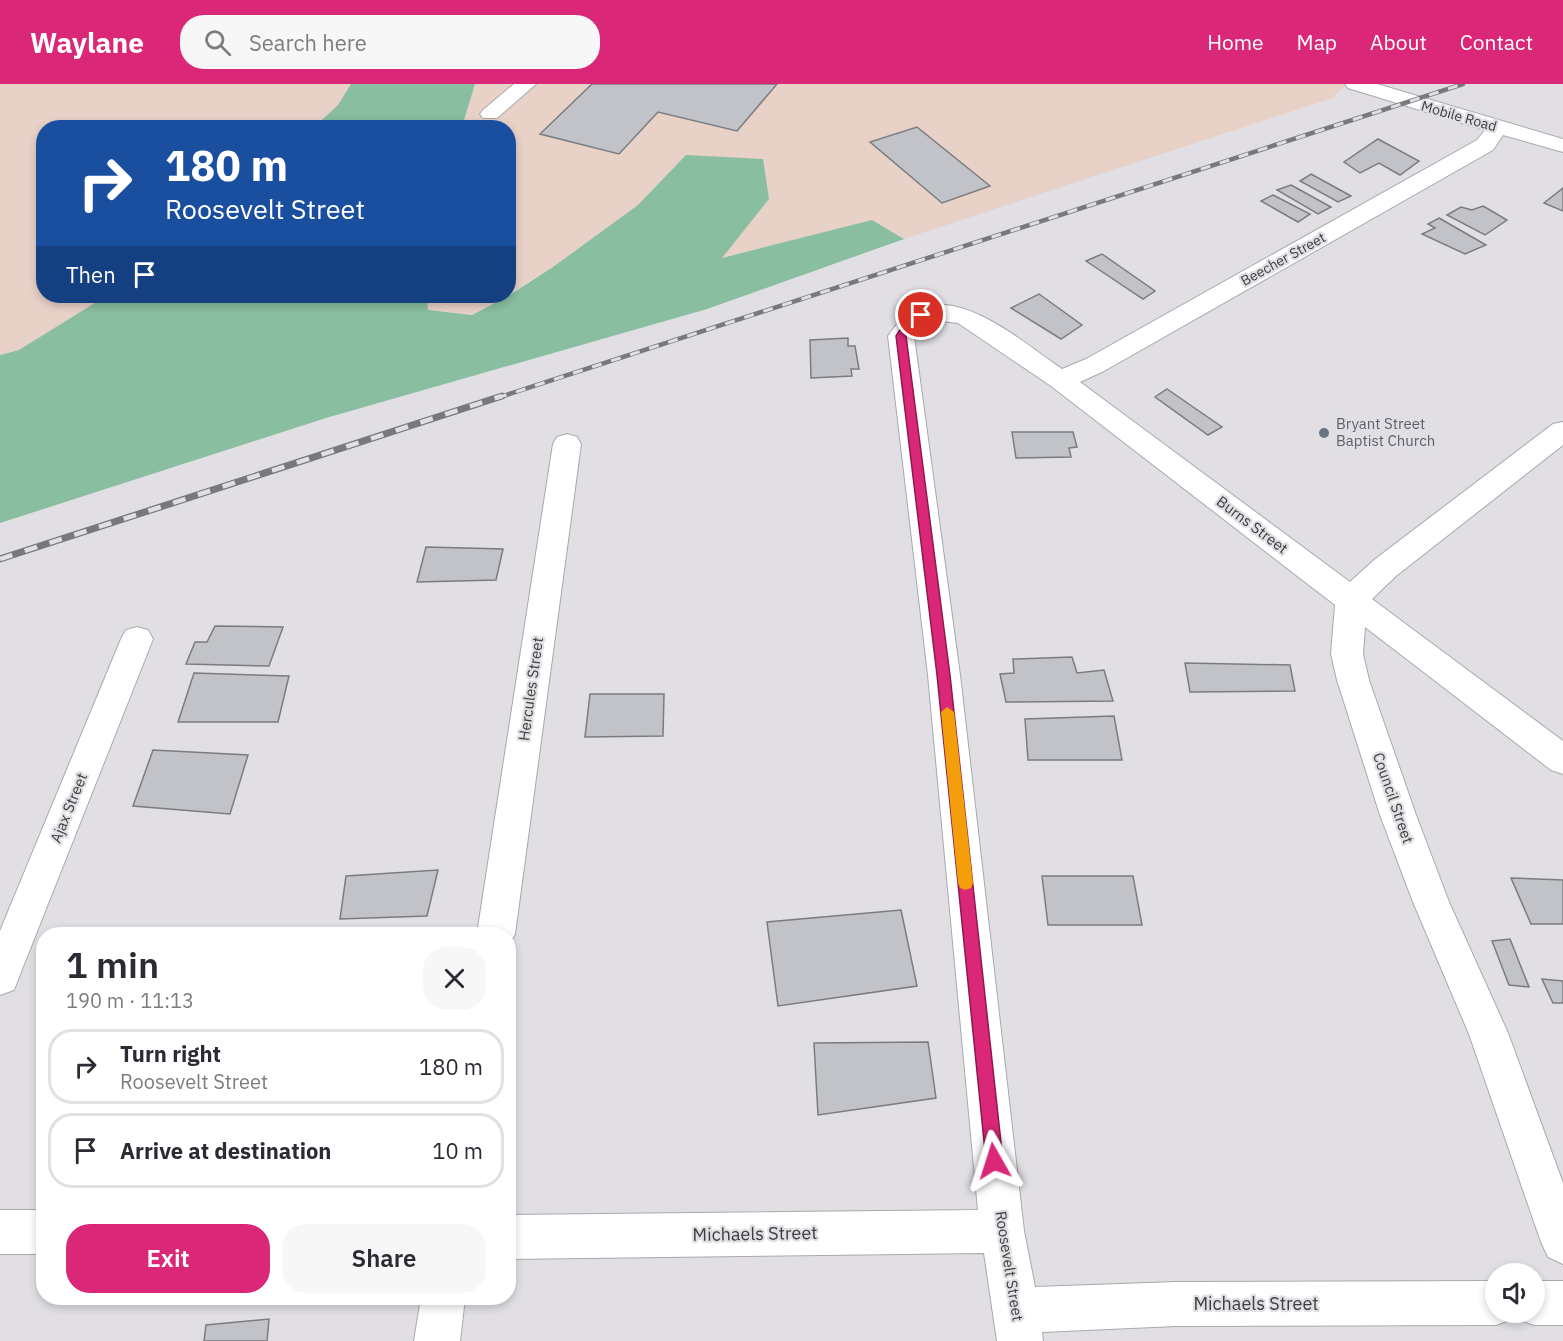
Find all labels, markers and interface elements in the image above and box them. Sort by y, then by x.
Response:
search box [180,15,600,69]
text: Waylane [30,24,144,61]
icon: search [201,26,234,59]
text: Search here [249,28,367,57]
text: Home [1207,28,1264,56]
text: Map [1297,28,1337,56]
text: About [1370,28,1427,56]
text: Contact [1460,28,1533,56]
street label: Mobile Road [1419,97,1499,135]
text: 180 m [165,138,288,193]
icon: right [66,144,144,222]
text: Roosevelt Street [165,191,365,226]
street label: Beecher Street [1238,228,1329,290]
icon: arrive [128,258,161,291]
text: Then [66,260,116,289]
pin [895,289,946,340]
icon: arrive [904,298,937,331]
place label: Bryant Street Baptist Church [1336,414,1435,450]
marker: Bryant Street Baptist Church [1317,426,1331,440]
street label: Burns Street [1213,492,1292,558]
street label: Hercules Street [514,636,547,742]
street label: Council Street [1369,750,1418,846]
street label: Ajax Street [46,770,91,846]
text: 1 min [66,941,159,988]
button: close [423,947,486,1010]
text: 190 m · 11:13 [66,987,194,1014]
text: Turn right [120,1039,221,1068]
icon: right [69,1050,102,1083]
text: 180 m [419,1052,483,1081]
text: Roosevelt Street [120,1068,268,1095]
position arrow [962,1129,1026,1193]
icon: arrive [69,1134,102,1167]
text: Arrive at destination [120,1136,331,1165]
text: 10 m [432,1136,483,1165]
street label: Roosevelt Street [991,1210,1028,1322]
street label: Michaels Street [692,1221,818,1246]
button: Exit [66,1224,270,1293]
button: Share [282,1224,486,1293]
map controls [1485,1263,1545,1323]
button: sound [1485,1263,1545,1323]
street label: Michaels Street [1193,1292,1319,1315]

